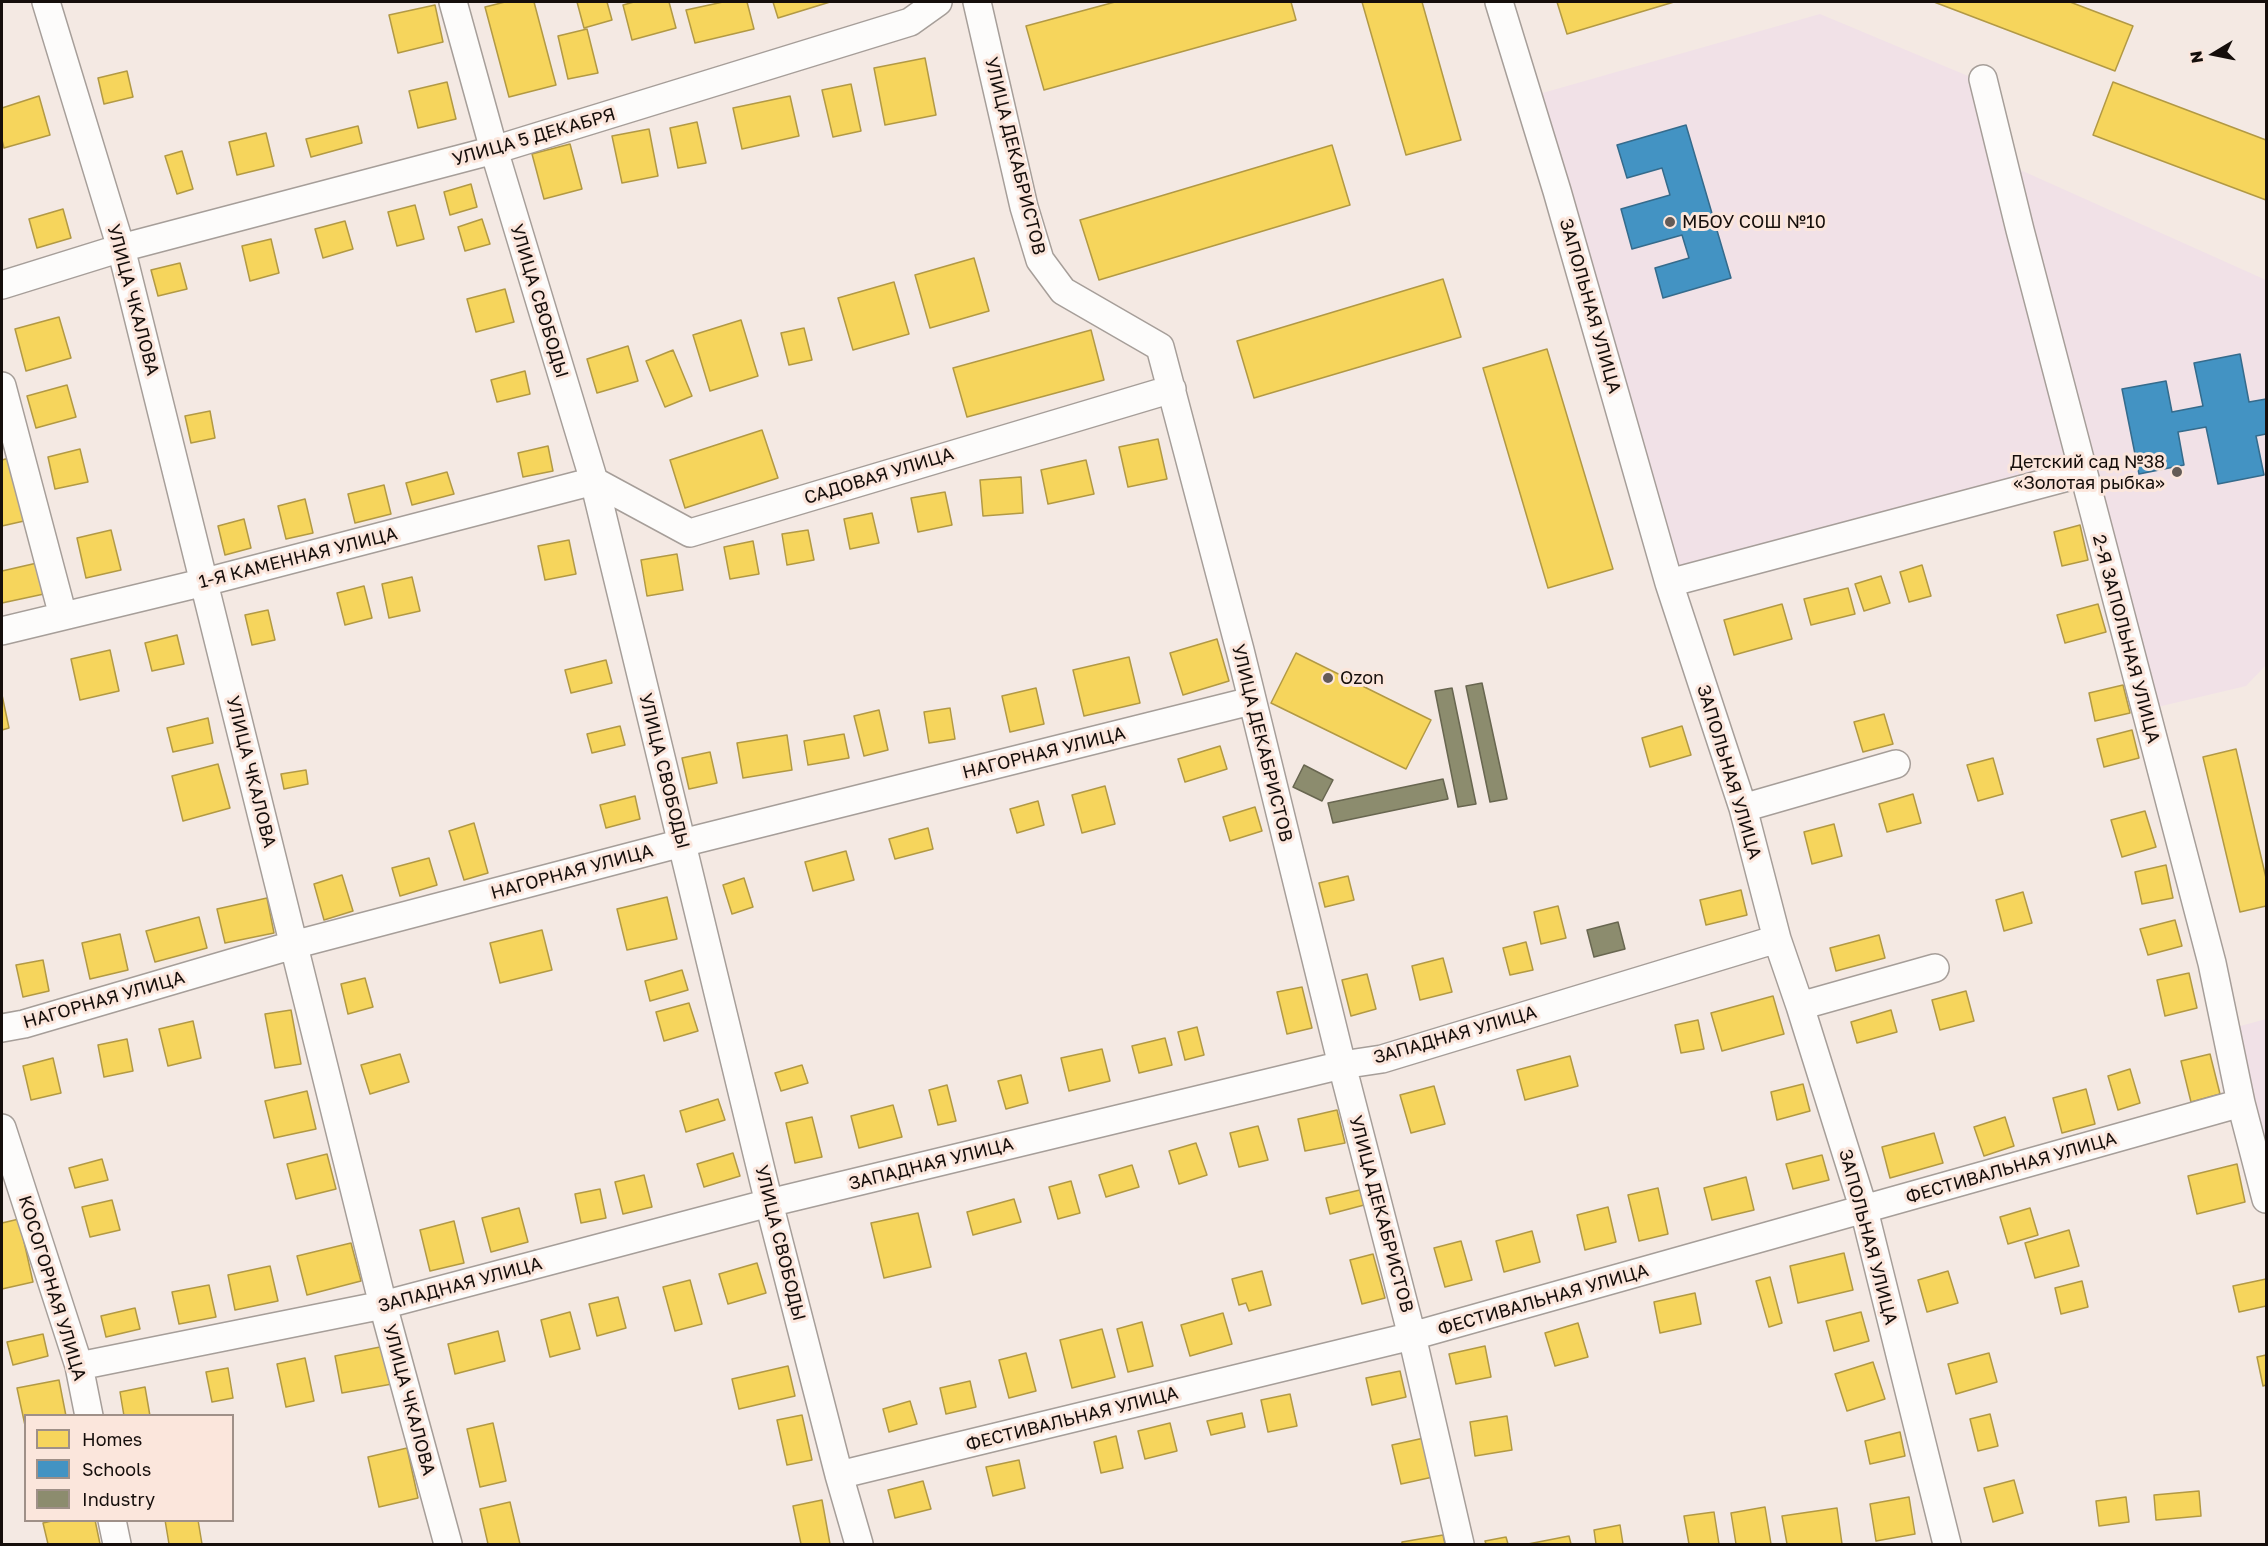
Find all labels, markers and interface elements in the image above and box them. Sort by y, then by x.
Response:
north arrow [2184,24,2244,84]
text: N [2185,49,2207,65]
street label: УЛИЦА ДЕКАБРИСТОВ [980,55,1050,257]
street label: УЛИЦА 5 ДЕКАБРЯ [450,103,618,171]
place label: МБОУ СОШ №10 [1682,211,1826,233]
marker: МБОУ СОШ №10 [1663,215,1677,229]
street label: ЗАПОЛЬНАЯ УЛИЦА [1555,216,1625,396]
street label: УЛИЦА СВОБОДЫ [505,221,573,381]
street label: УЛИЦА ЧКАЛОВА [102,222,164,378]
street label: САДОВАЯ УЛИЦА [802,443,956,509]
place label: Детский сад №38 «Золотая рыбка» [2010,451,2165,494]
marker: Детский сад №38 «Золотая рыбка» [2170,465,2184,479]
street label: 1-Я КАМЕННАЯ УЛИЦА [196,523,400,593]
street label: 2-Я ЗАПОЛЬНАЯ УЛИЦА [2088,532,2164,746]
street label: УЛИЦА ДЕКАБРИСТОВ [1227,642,1297,844]
place label: Ozon [1340,667,1384,689]
marker: Ozon [1321,671,1335,685]
street label: ЗАПОЛЬНАЯ УЛИЦА [1692,682,1766,862]
street label: УЛИЦА СВОБОДЫ [634,691,694,851]
street label: УЛИЦА ЧКАЛОВА [222,694,280,850]
street label: НАГОРНАЯ УЛИЦА [960,722,1128,784]
street label: НАГОРНАЯ УЛИЦА [489,840,655,904]
street label: НАГОРНАЯ УЛИЦА [21,967,187,1033]
street label: ЗАПАДНАЯ УЛИЦА [1371,1001,1539,1069]
street label: УЛИЦА ДЕКАБРИСТОВ [1344,1113,1418,1315]
street label: ФЕСТИВАЛЬНАЯ УЛИЦА [1903,1128,2119,1208]
street label: ЗАПАДНАЯ УЛИЦА [846,1133,1016,1195]
street label: ЗАПОЛЬНАЯ УЛИЦА [1834,1147,1902,1327]
street label: УЛИЦА СВОБОДЫ [750,1163,810,1323]
street label: КОСОГОРНАЯ УЛИЦА [14,1193,90,1383]
street label: ЗАПАДНАЯ УЛИЦА [376,1253,544,1317]
street label: ФЕСТИВАЛЬНАЯ УЛИЦА [1435,1260,1651,1340]
street label: УЛИЦА ЧКАЛОВА [378,1322,440,1478]
street label: ФЕСТИВАЛЬНАЯ УЛИЦА [963,1382,1181,1456]
legend [24,1414,234,1522]
text: Homes [82,1428,142,1450]
text: Schools [82,1458,151,1480]
text: Industry [82,1488,155,1510]

